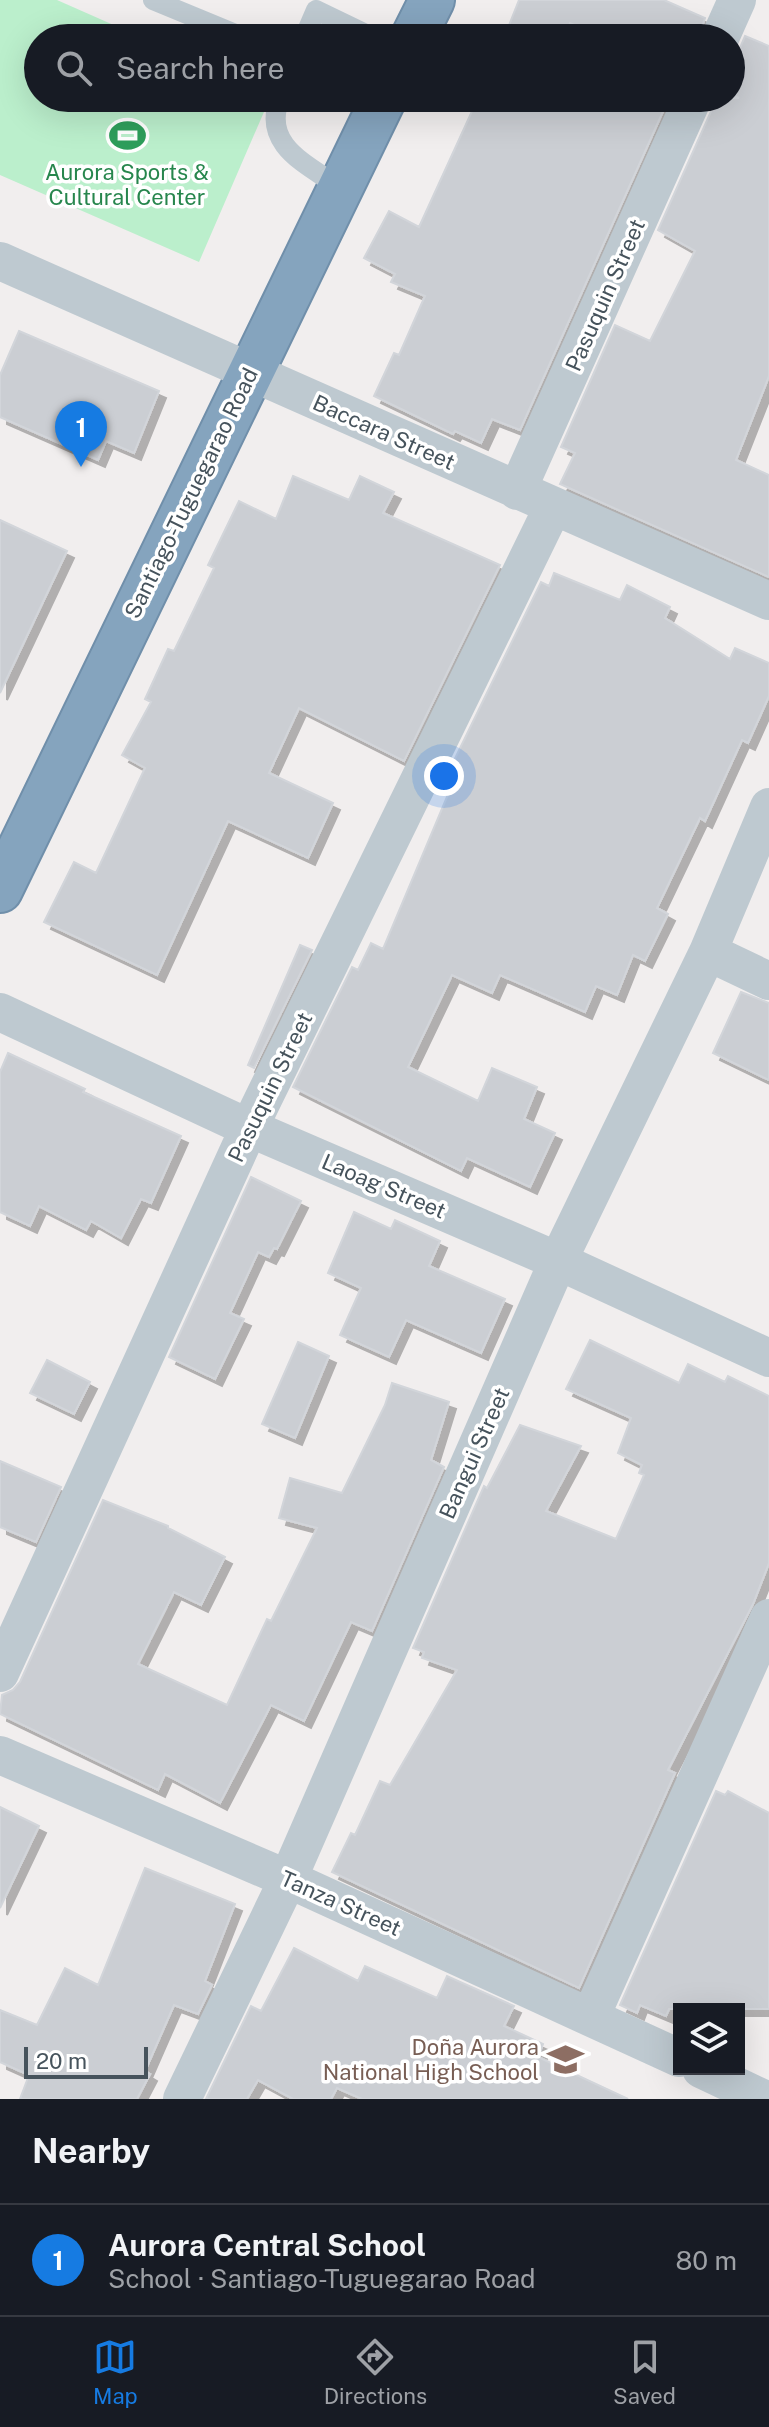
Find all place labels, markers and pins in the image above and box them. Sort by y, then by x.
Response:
sports icon: Aurora Sports & Cultural Center [108,117,146,155]
place label: Aurora Sports & Cultural Center [45,159,209,210]
pin: 1 [55,401,107,467]
place label: Doña Aurora National High School [323,2034,539,2085]
school or university icon: Doña Aurora National High School [546,2041,584,2079]

